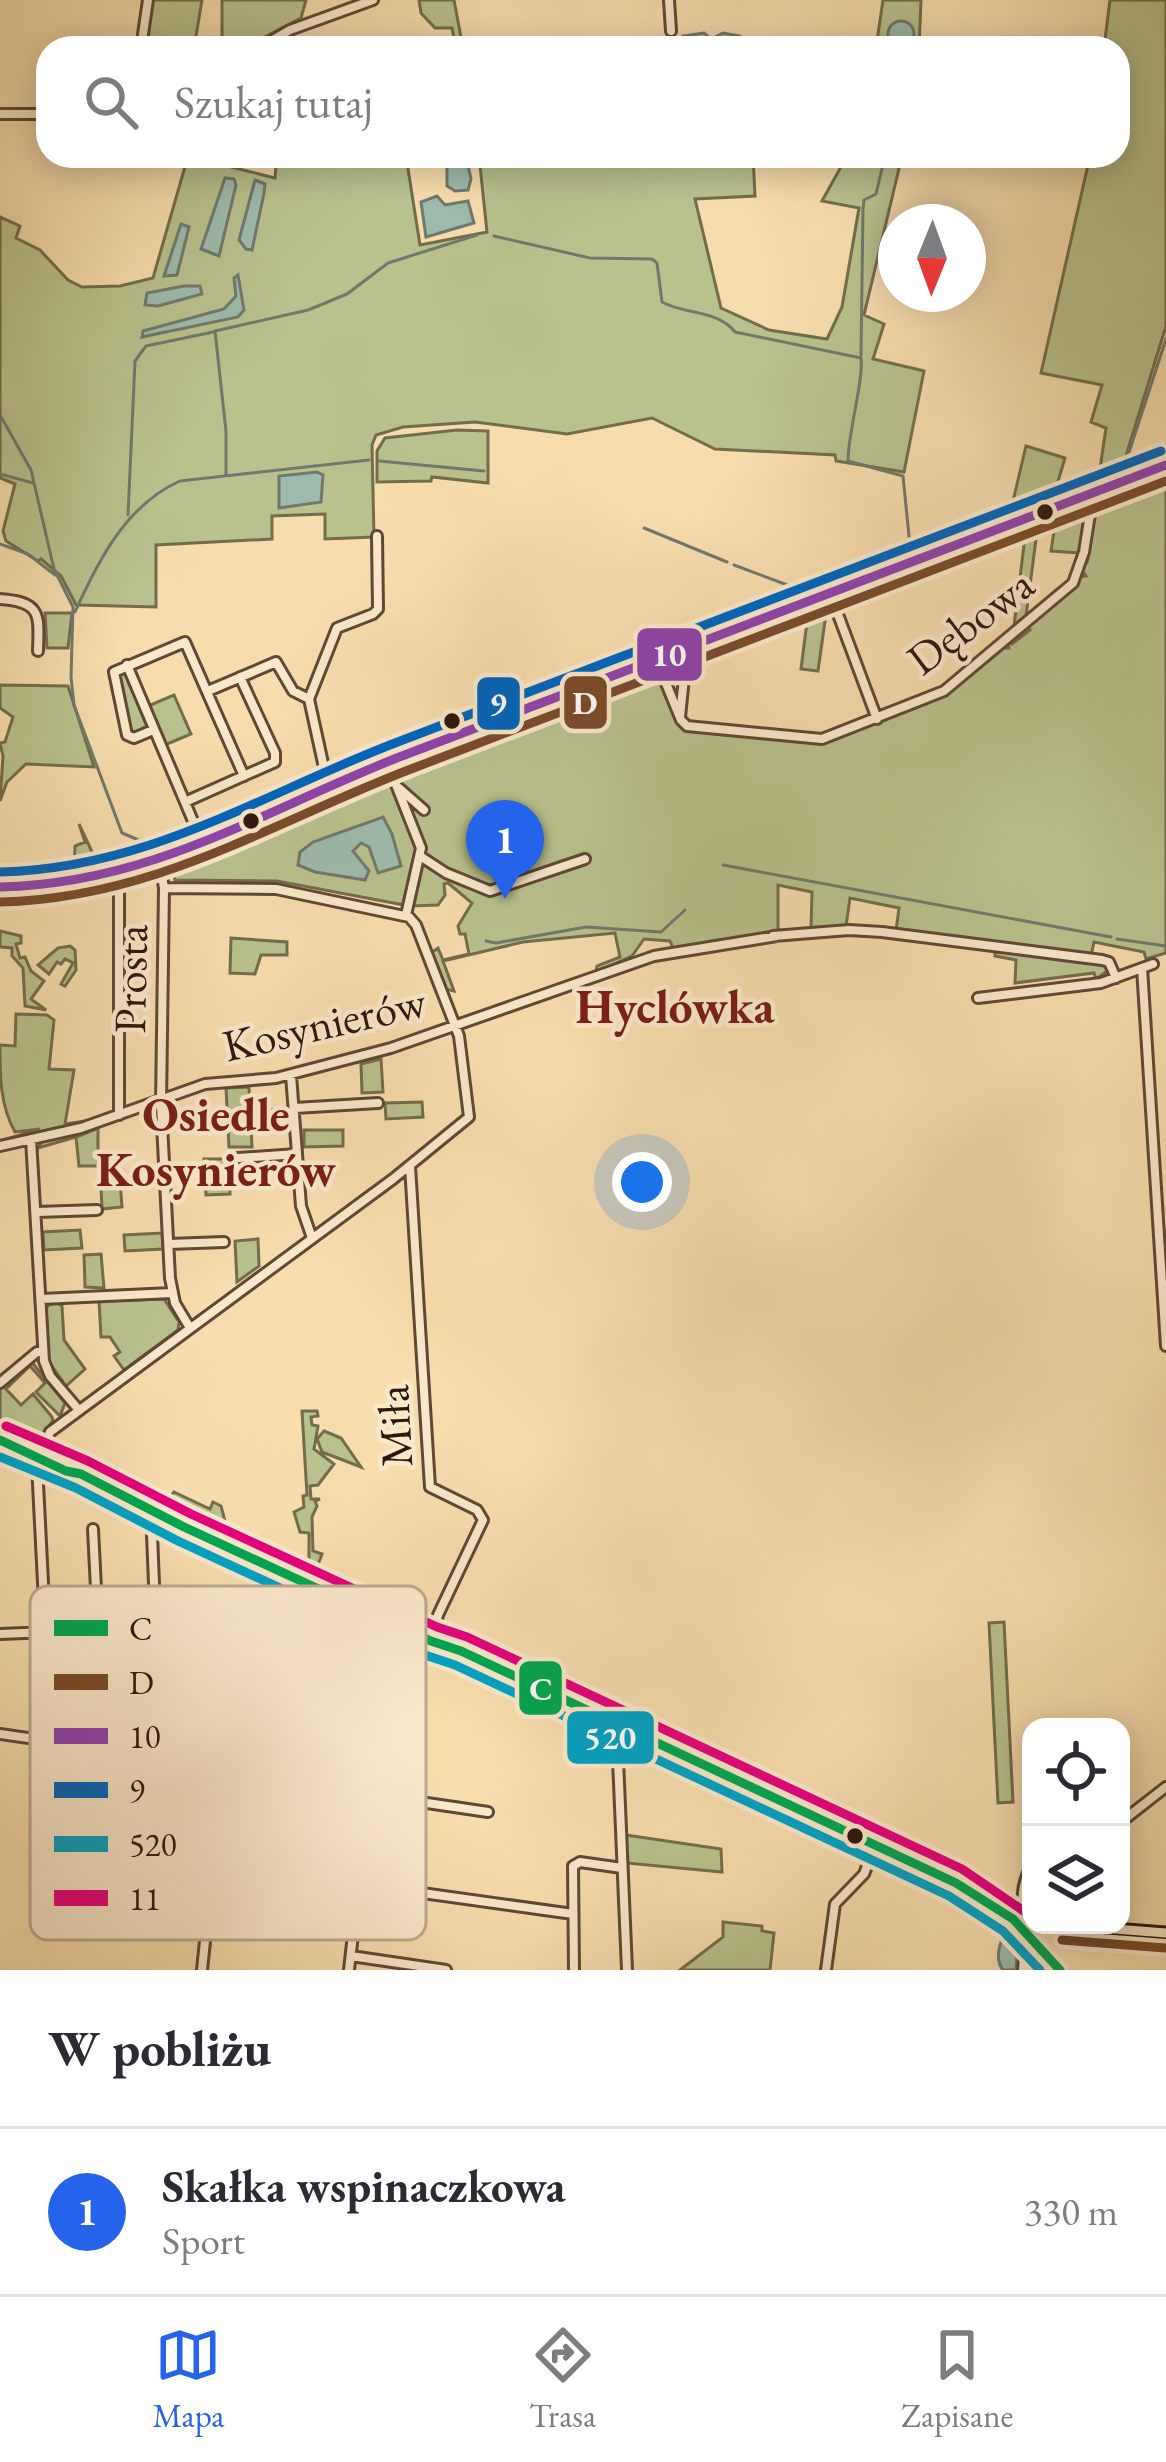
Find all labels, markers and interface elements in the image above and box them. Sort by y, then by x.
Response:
search box [36,36,1130,168]
icon: search [78,69,144,135]
text: Szukaj tutaj [174,73,373,131]
north arrow [878,204,986,312]
unlabelled marker [1034,501,1056,523]
street label: Dębowa [895,554,1045,688]
line badge: 10 [635,626,704,683]
text: 10 [652,633,686,676]
line badge: D [562,674,609,731]
line badge: 9 [475,675,522,732]
text: D [572,681,598,724]
text: 9 [489,682,507,725]
unlabelled marker [441,710,463,732]
pin: 1 [466,800,544,899]
unlabelled marker [240,810,262,832]
street label: Prosta [100,924,160,1034]
street label: Kosynierów [217,971,432,1074]
district label: Hyclówka [576,975,775,1037]
district label: Osiedle Kosynierów [96,1083,336,1200]
your location [612,1152,672,1212]
street label: Miła [363,1383,425,1469]
legend [30,1586,426,1940]
text: C [129,1607,152,1650]
line badge: C [517,1659,564,1717]
text: D [129,1661,154,1704]
text: C [529,1667,553,1710]
line badge: 520 [565,1709,656,1766]
text: 10 [129,1715,161,1758]
text: 520 [584,1716,636,1759]
map controls [1022,1718,1130,1934]
button: locate [1022,1718,1130,1826]
text: 9 [129,1769,145,1812]
text: 520 [129,1823,177,1866]
unlabelled marker [844,1825,866,1847]
button: layers [1022,1826,1130,1934]
text: 11 [129,1877,161,1920]
text: W pobliżu [48,2015,271,2081]
text: Skałka wspinaczkowa [162,2157,566,2215]
text: 1 [77,2186,97,2237]
text: 330 m [1024,2186,1118,2237]
text: Sport [162,2215,245,2266]
tab: Mapa [152,2322,224,2437]
tab: Trasa [529,2322,596,2437]
tab: Zapisane [901,2322,1013,2437]

